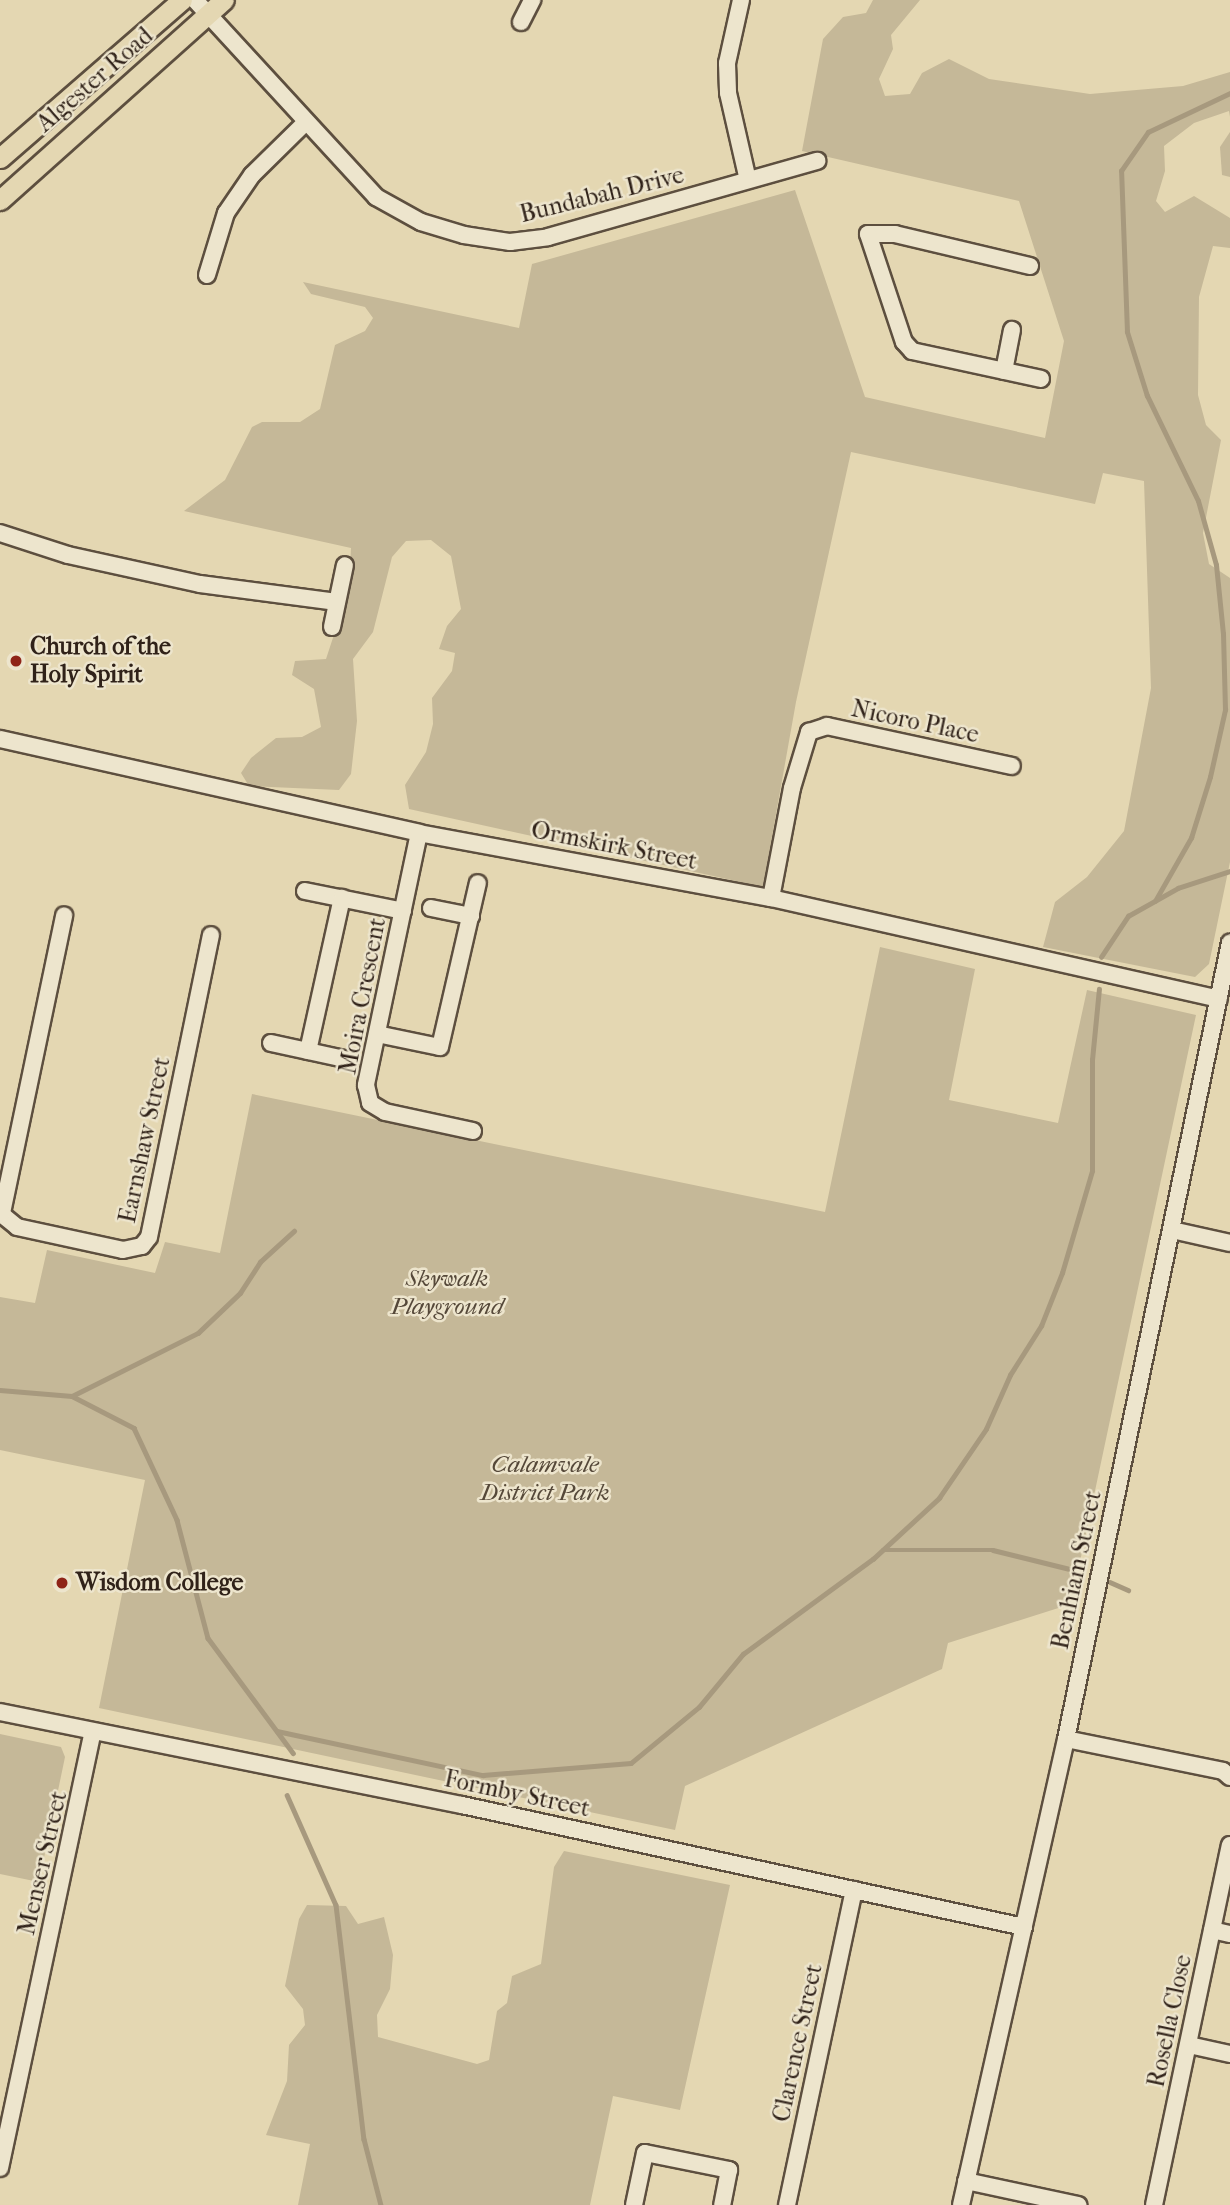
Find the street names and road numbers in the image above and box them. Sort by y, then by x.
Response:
street label: Algester Road [31,22,159,138]
street label: Bundabah Drive [517,161,687,229]
street label: Nicoro Place [849,694,981,750]
street label: Ormskirk Street [529,816,699,876]
street label: Moira Crescent [334,915,392,1077]
street label: Earnshaw Street [113,1054,177,1226]
street label: Benhiam Street [1046,1488,1108,1652]
street label: Formby Street [442,1765,592,1823]
street label: Menser Street [12,1788,74,1938]
street label: Rosella Close [1142,1952,1198,2090]
street label: Clarence Street [767,1961,829,2125]

